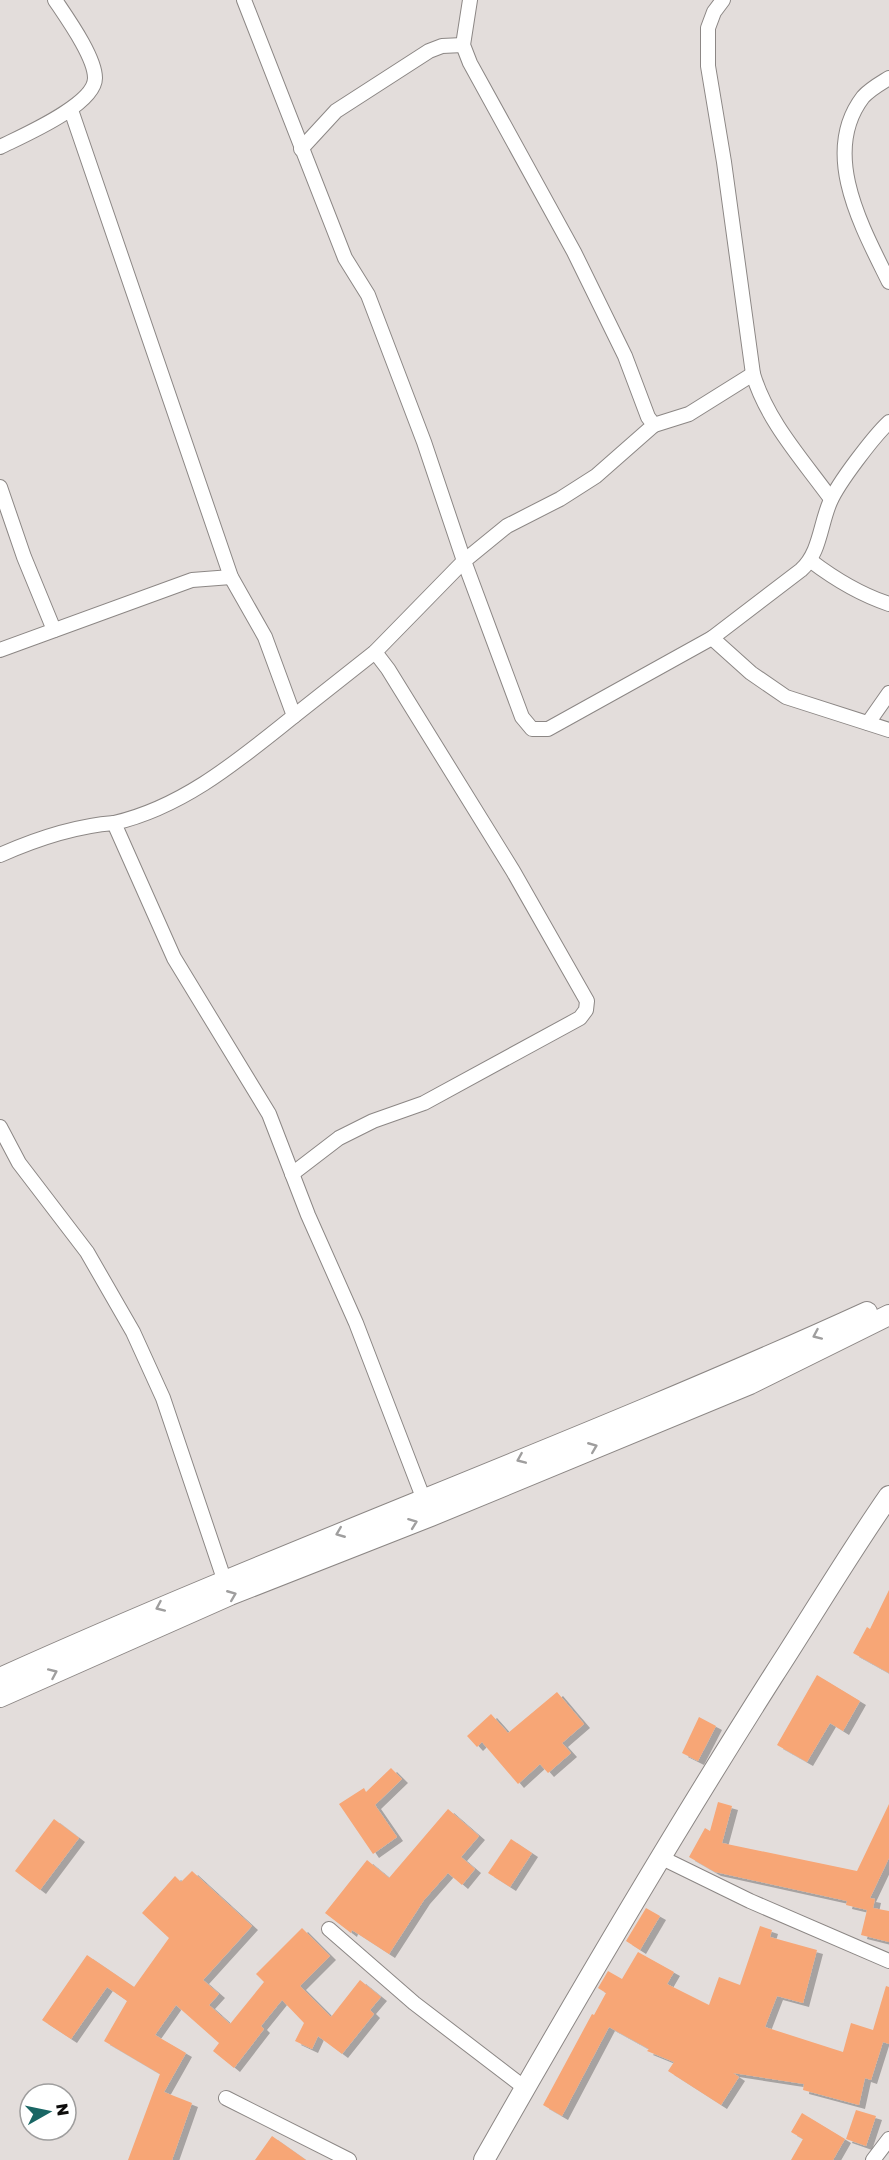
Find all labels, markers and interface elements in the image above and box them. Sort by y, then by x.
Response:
one-way arrow [812,1327,823,1339]
one-way arrow [587,1442,598,1454]
one-way arrow [516,1452,527,1464]
one-way arrow [407,1518,418,1530]
one-way arrow [336,1526,347,1538]
one-way arrow [225,1590,236,1602]
one-way arrow [155,1600,166,1612]
one-way arrow [47,1668,58,1680]
north arrow [18,2082,78,2142]
text: N [52,2102,74,2117]

